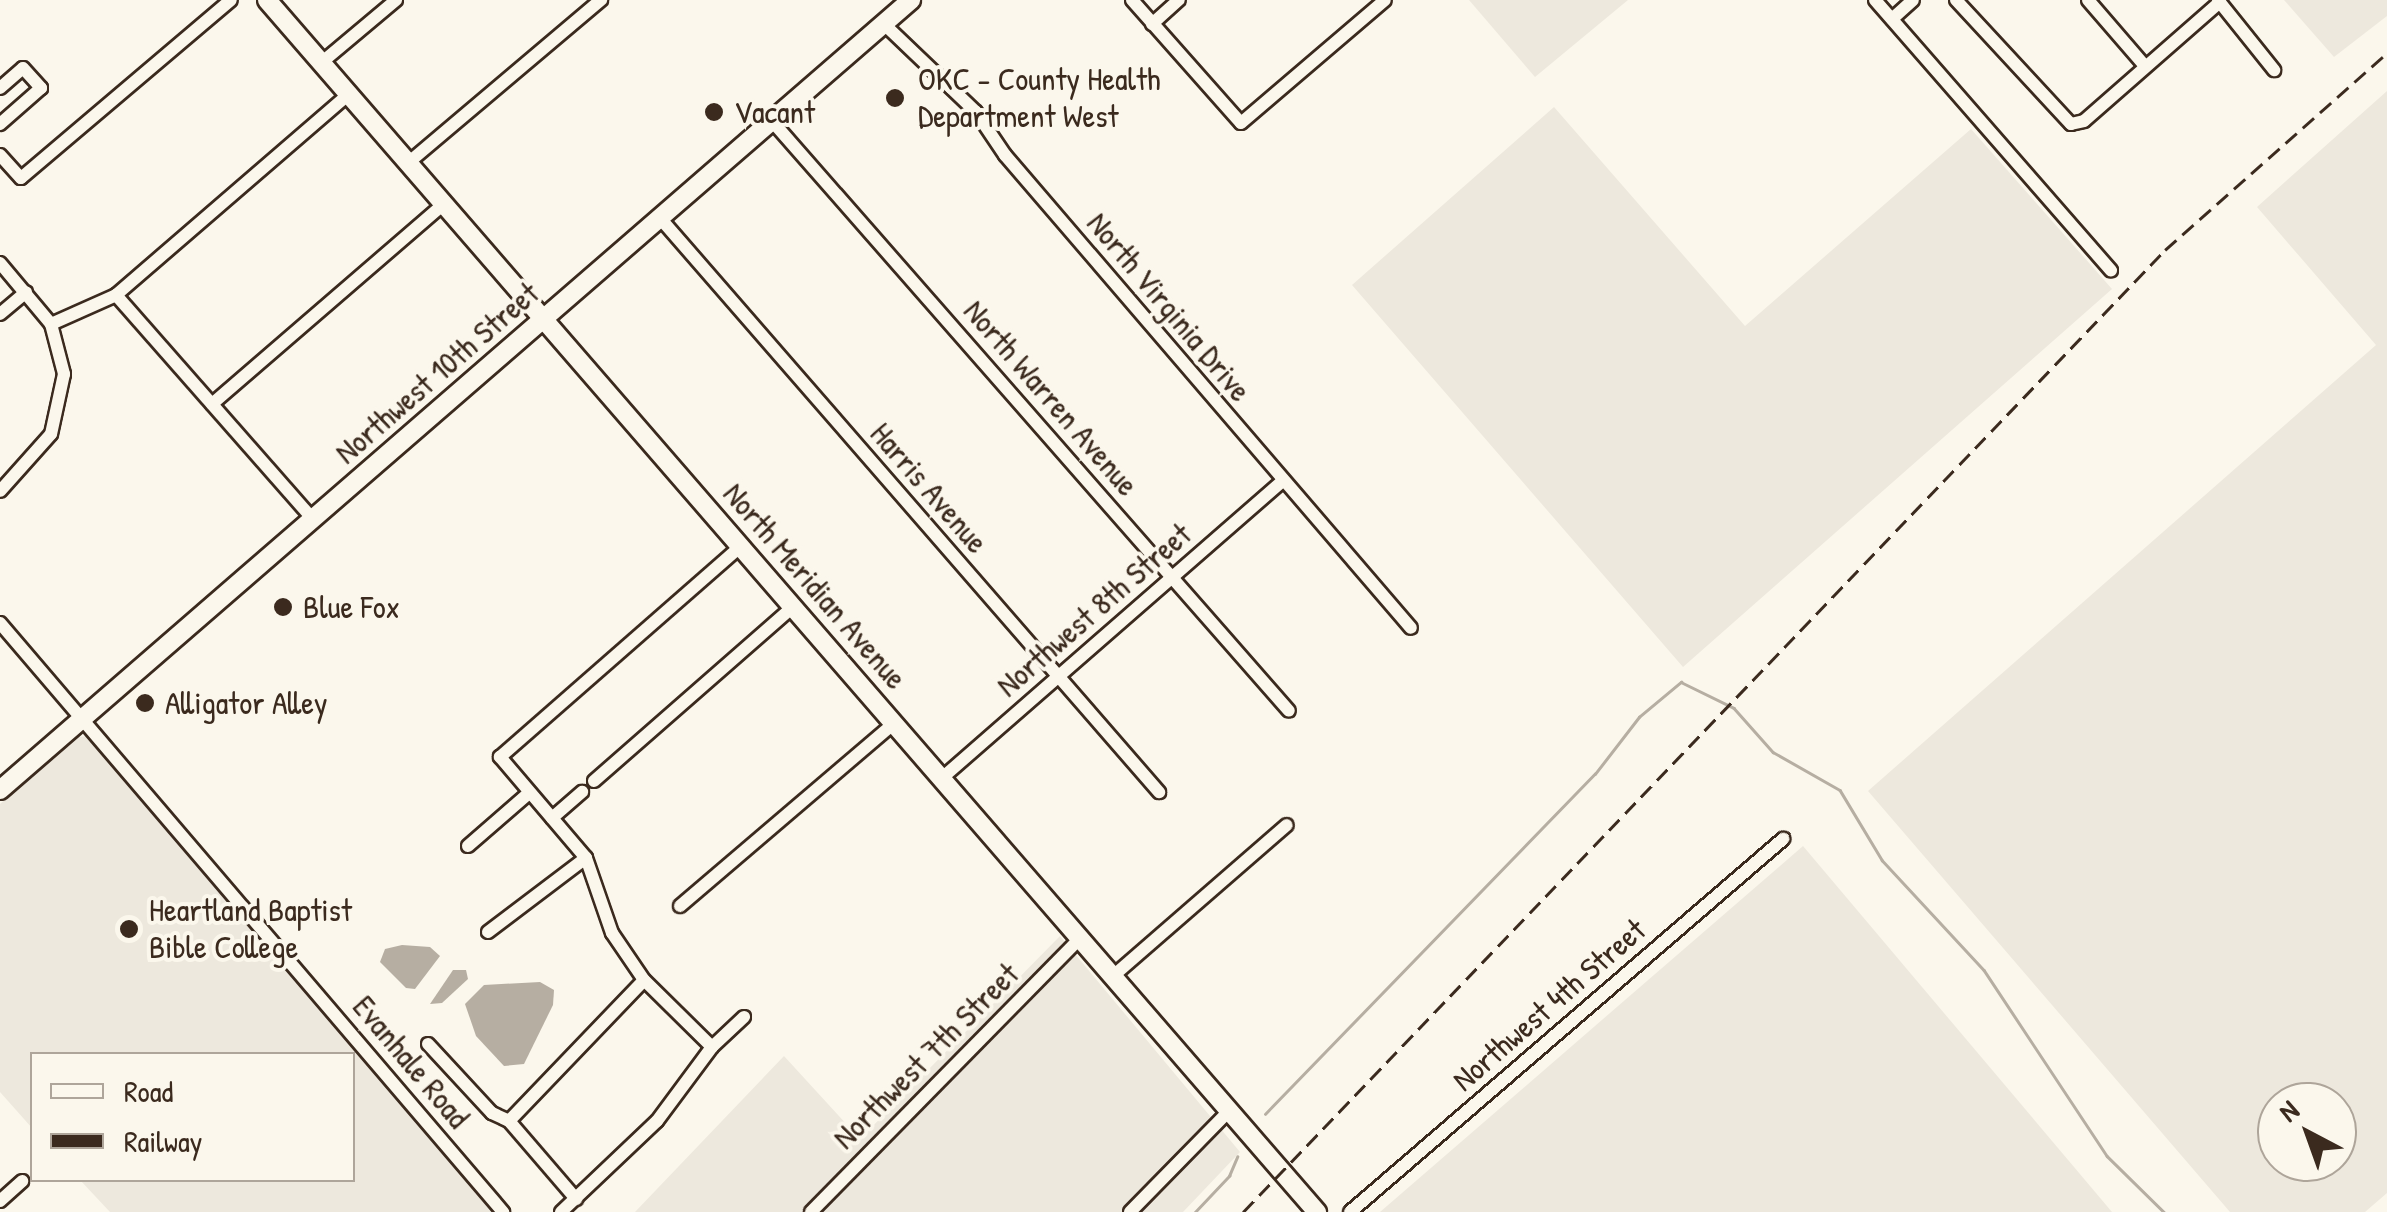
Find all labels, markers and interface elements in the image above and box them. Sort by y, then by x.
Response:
place label: OKC - County Health Department West [918,61,1161,136]
marker: OKC - County Health Department West [882,85,908,111]
place label: Vacant [734,93,815,131]
marker: Vacant [703,101,725,123]
street label: North Virginia Drive [1079,205,1259,409]
street label: Northwest 10th Street [327,274,547,472]
street label: North Warren Avenue [956,292,1146,504]
street label: Harris Avenue [862,415,996,561]
street label: North Meridian Avenue [715,475,915,697]
street label: Northwest 8th Street [989,515,1199,705]
place label: Blue Fox [303,588,400,626]
marker: Blue Fox [272,596,294,618]
place label: Alligator Alley [165,684,328,722]
marker: Alligator Alley [134,692,156,714]
place label: Heartland Baptist Bible College [149,892,352,967]
street label: Northwest 4th Street [1445,911,1653,1099]
marker: Heartland Baptist Bible College [118,918,140,940]
street label: Northwest 7th Street [825,955,1027,1157]
street label: Evanhale Road [345,988,477,1136]
legend [30,1052,355,1182]
text: Road [124,1071,173,1111]
north arrow [2257,1082,2357,1182]
text: N [2271,1092,2307,1130]
text: Railway [124,1121,202,1161]

